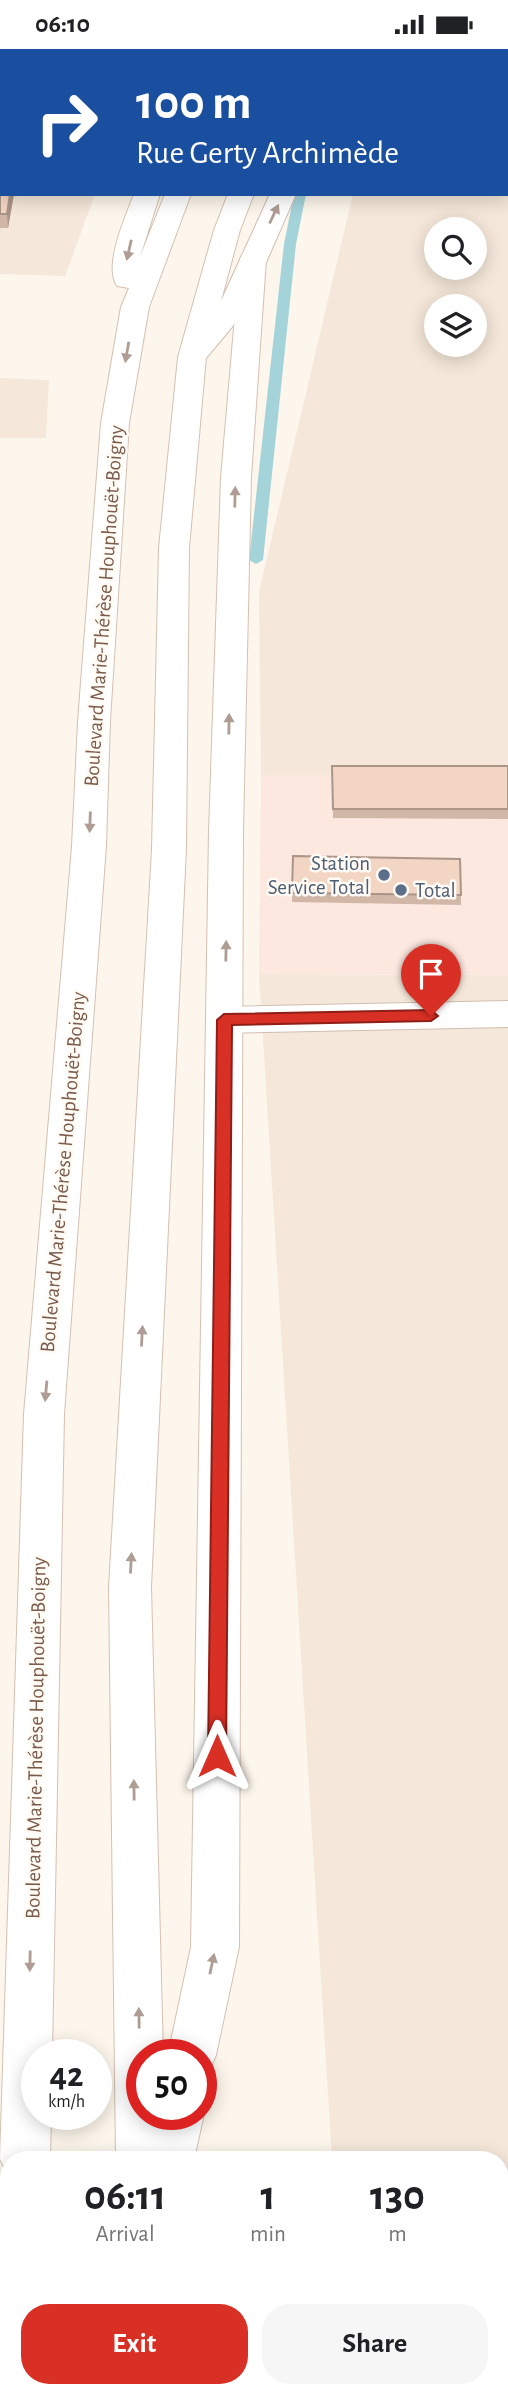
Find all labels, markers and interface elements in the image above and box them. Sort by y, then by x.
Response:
text: 06:10 [35,11,90,37]
icon: right [21,77,112,168]
text: 100 m [136,79,252,128]
text: Rue Gerty Archimède [136,137,399,169]
one-way arrow [268,204,279,224]
map controls [424,217,487,357]
button: search [424,217,487,280]
one-way arrow [123,239,134,261]
button: layers [424,294,487,357]
one-way arrow [121,341,132,363]
street label: Boulevard Marie-Thérèse Houphouët-Boigny [81,425,127,787]
one-way arrow [229,485,241,507]
one-way arrow [224,713,235,735]
one-way arrow [85,812,96,834]
place label: Station Service Total [268,853,370,898]
marker: Station Service Total [376,867,392,883]
place label: Total [415,880,456,901]
marker: Total [393,882,409,898]
one-way arrow [220,940,231,962]
pin [401,944,461,1016]
icon: arrive [412,955,450,993]
street label: Boulevard Marie-Thérèse Houphouët-Boigny [37,991,89,1353]
one-way arrow [137,1324,148,1346]
one-way arrow [40,1380,51,1402]
one-way arrow [126,1552,137,1574]
street label: Boulevard Marie-Thérèse Houphouët-Boigny [22,1557,50,1919]
position arrow [180,1719,254,1793]
one-way arrow [128,1779,140,1801]
one-way arrow [25,1951,36,1973]
one-way arrow [206,1953,217,1975]
one-way arrow [133,2007,144,2029]
speed limit sign: 50 [126,2039,217,2130]
text: 42 [49,2058,84,2093]
text: km/h [48,2093,85,2111]
text: 06:11 [84,2175,166,2217]
text: 1 [260,2175,276,2217]
text: 130 [370,2175,425,2217]
text: Arrival [95,2223,155,2246]
text: min [250,2223,286,2246]
text: m [388,2223,407,2246]
button: Exit [21,2304,248,2384]
button: Share [262,2304,488,2384]

